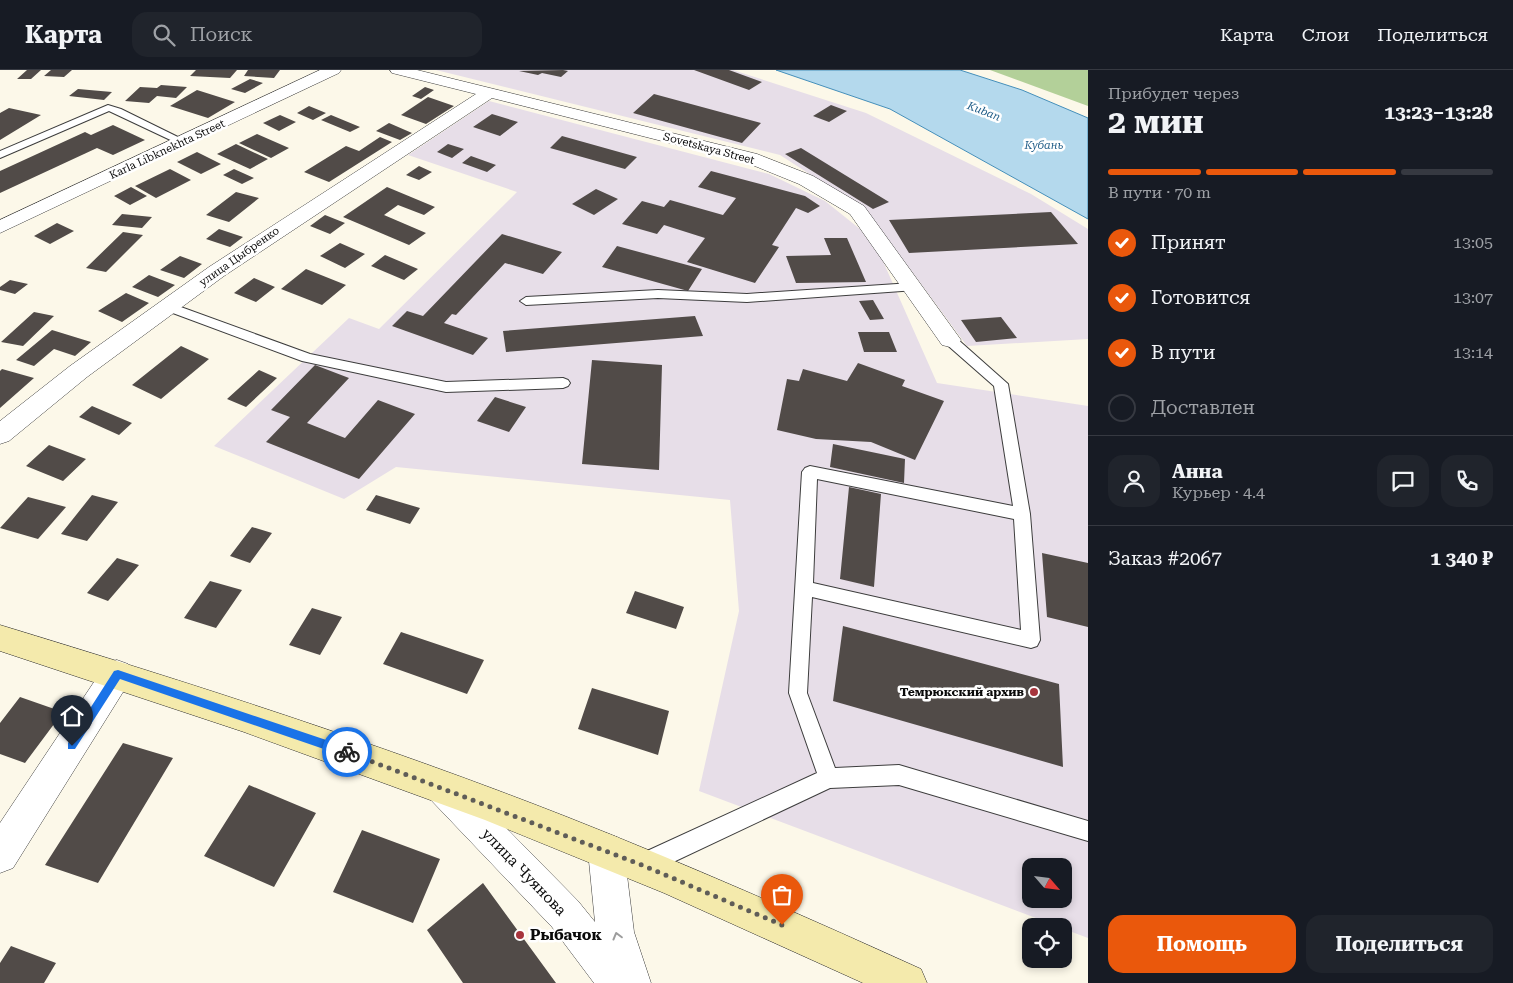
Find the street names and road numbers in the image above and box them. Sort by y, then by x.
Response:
street label: Karla Libknekhta Street [107,117,227,182]
street label: Sovetskaya Street [662,130,756,167]
street label: улица Цыбренко [197,224,282,289]
street label: улица Чуянова [478,825,570,919]

